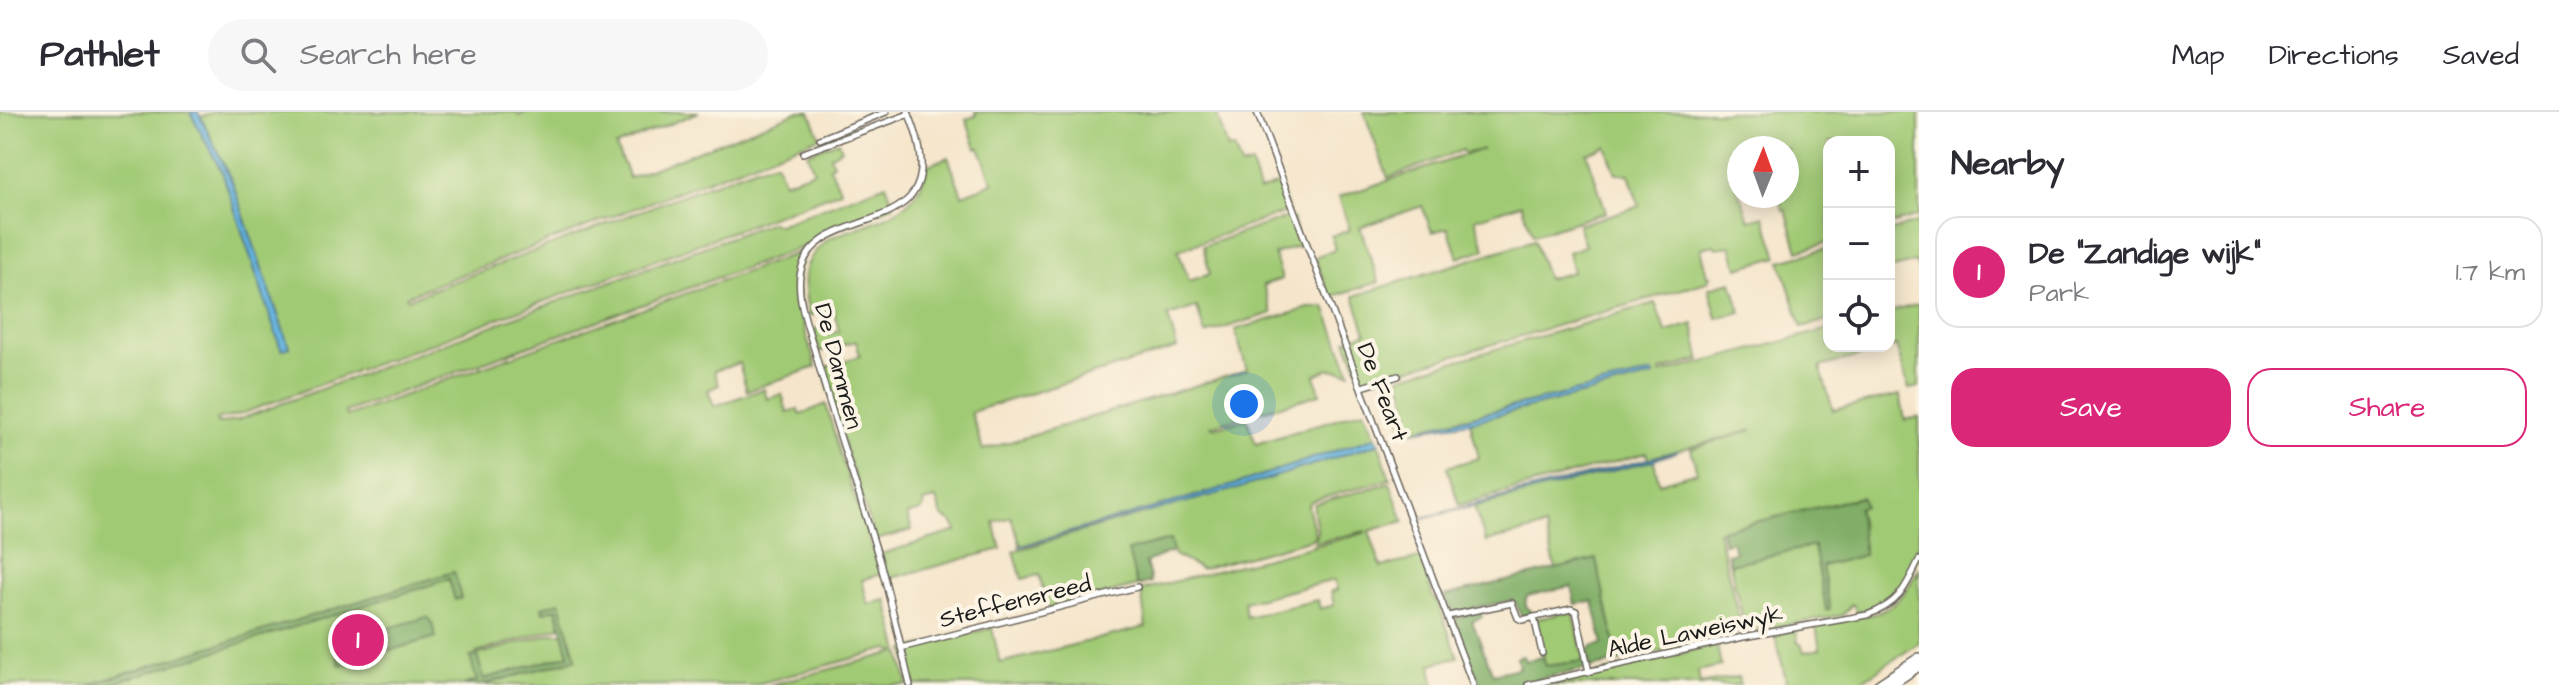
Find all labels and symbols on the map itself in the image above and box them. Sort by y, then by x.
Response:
north arrow [1727,136,1799,208]
street label: De Dammen [805,300,871,433]
street label: De Feart [1348,338,1416,447]
your location [1224,384,1264,424]
street label: Steffensreed [936,567,1095,637]
street label: Alde Laweiswyk [1604,597,1786,668]
pin: 1 [332,610,384,670]

